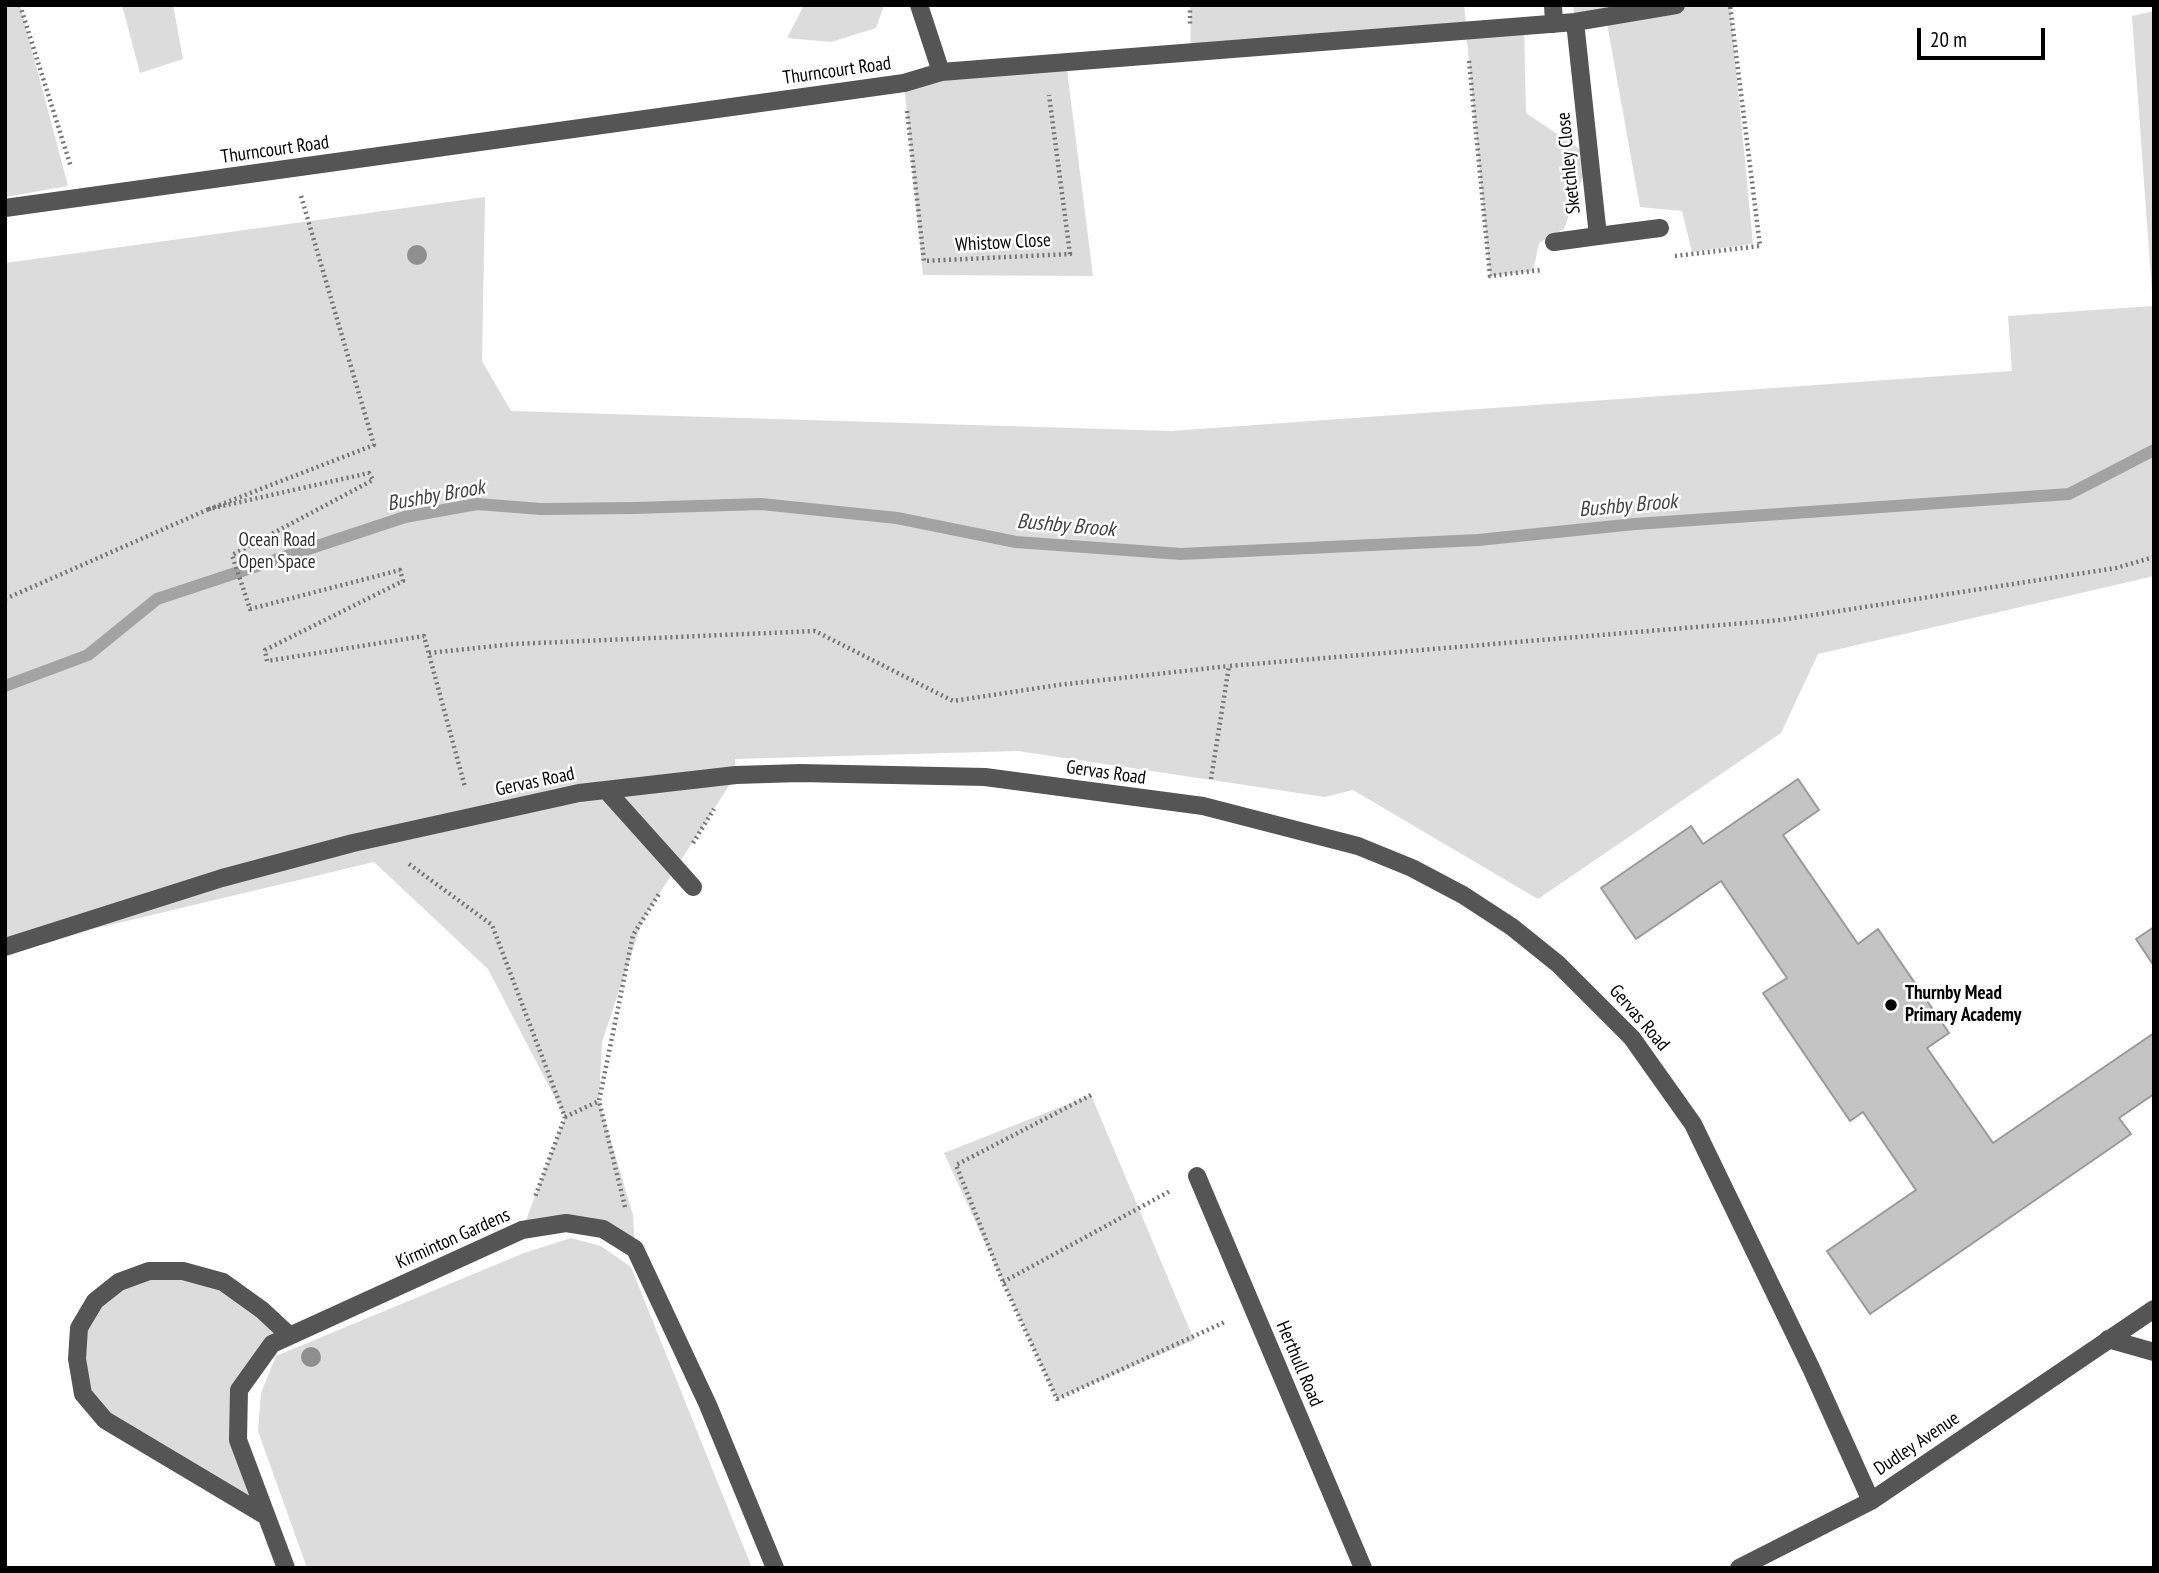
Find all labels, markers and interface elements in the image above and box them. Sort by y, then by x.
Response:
scale bar [1921,14,2049,58]
text: 20 m [1930,26,1967,53]
street label: Thurncourt Road [782,52,892,90]
street label: Sketchley Close [1552,111,1586,215]
street label: Thurncourt Road [220,131,330,169]
street label: Whistow Close [955,229,1051,257]
water label: Bushby Brook [385,475,487,517]
water label: Bushby Brook [1578,489,1678,523]
water label: Bushby Brook [1016,509,1116,543]
park label: Ocean Road Open Space [238,530,316,574]
street label: Gervas Road [1065,756,1147,790]
street label: Gervas Road [493,763,577,801]
street label: Gervas Road [1604,980,1674,1056]
place label: Thurnby Mead Primary Academy [1905,983,2021,1027]
marker: Thurnby Mead Primary Academy [1883,997,1899,1013]
street label: Kirminton Gardens [393,1204,513,1274]
street label: Herthull Road [1271,1318,1327,1410]
street label: Dudley Avenue [1870,1407,1964,1481]

